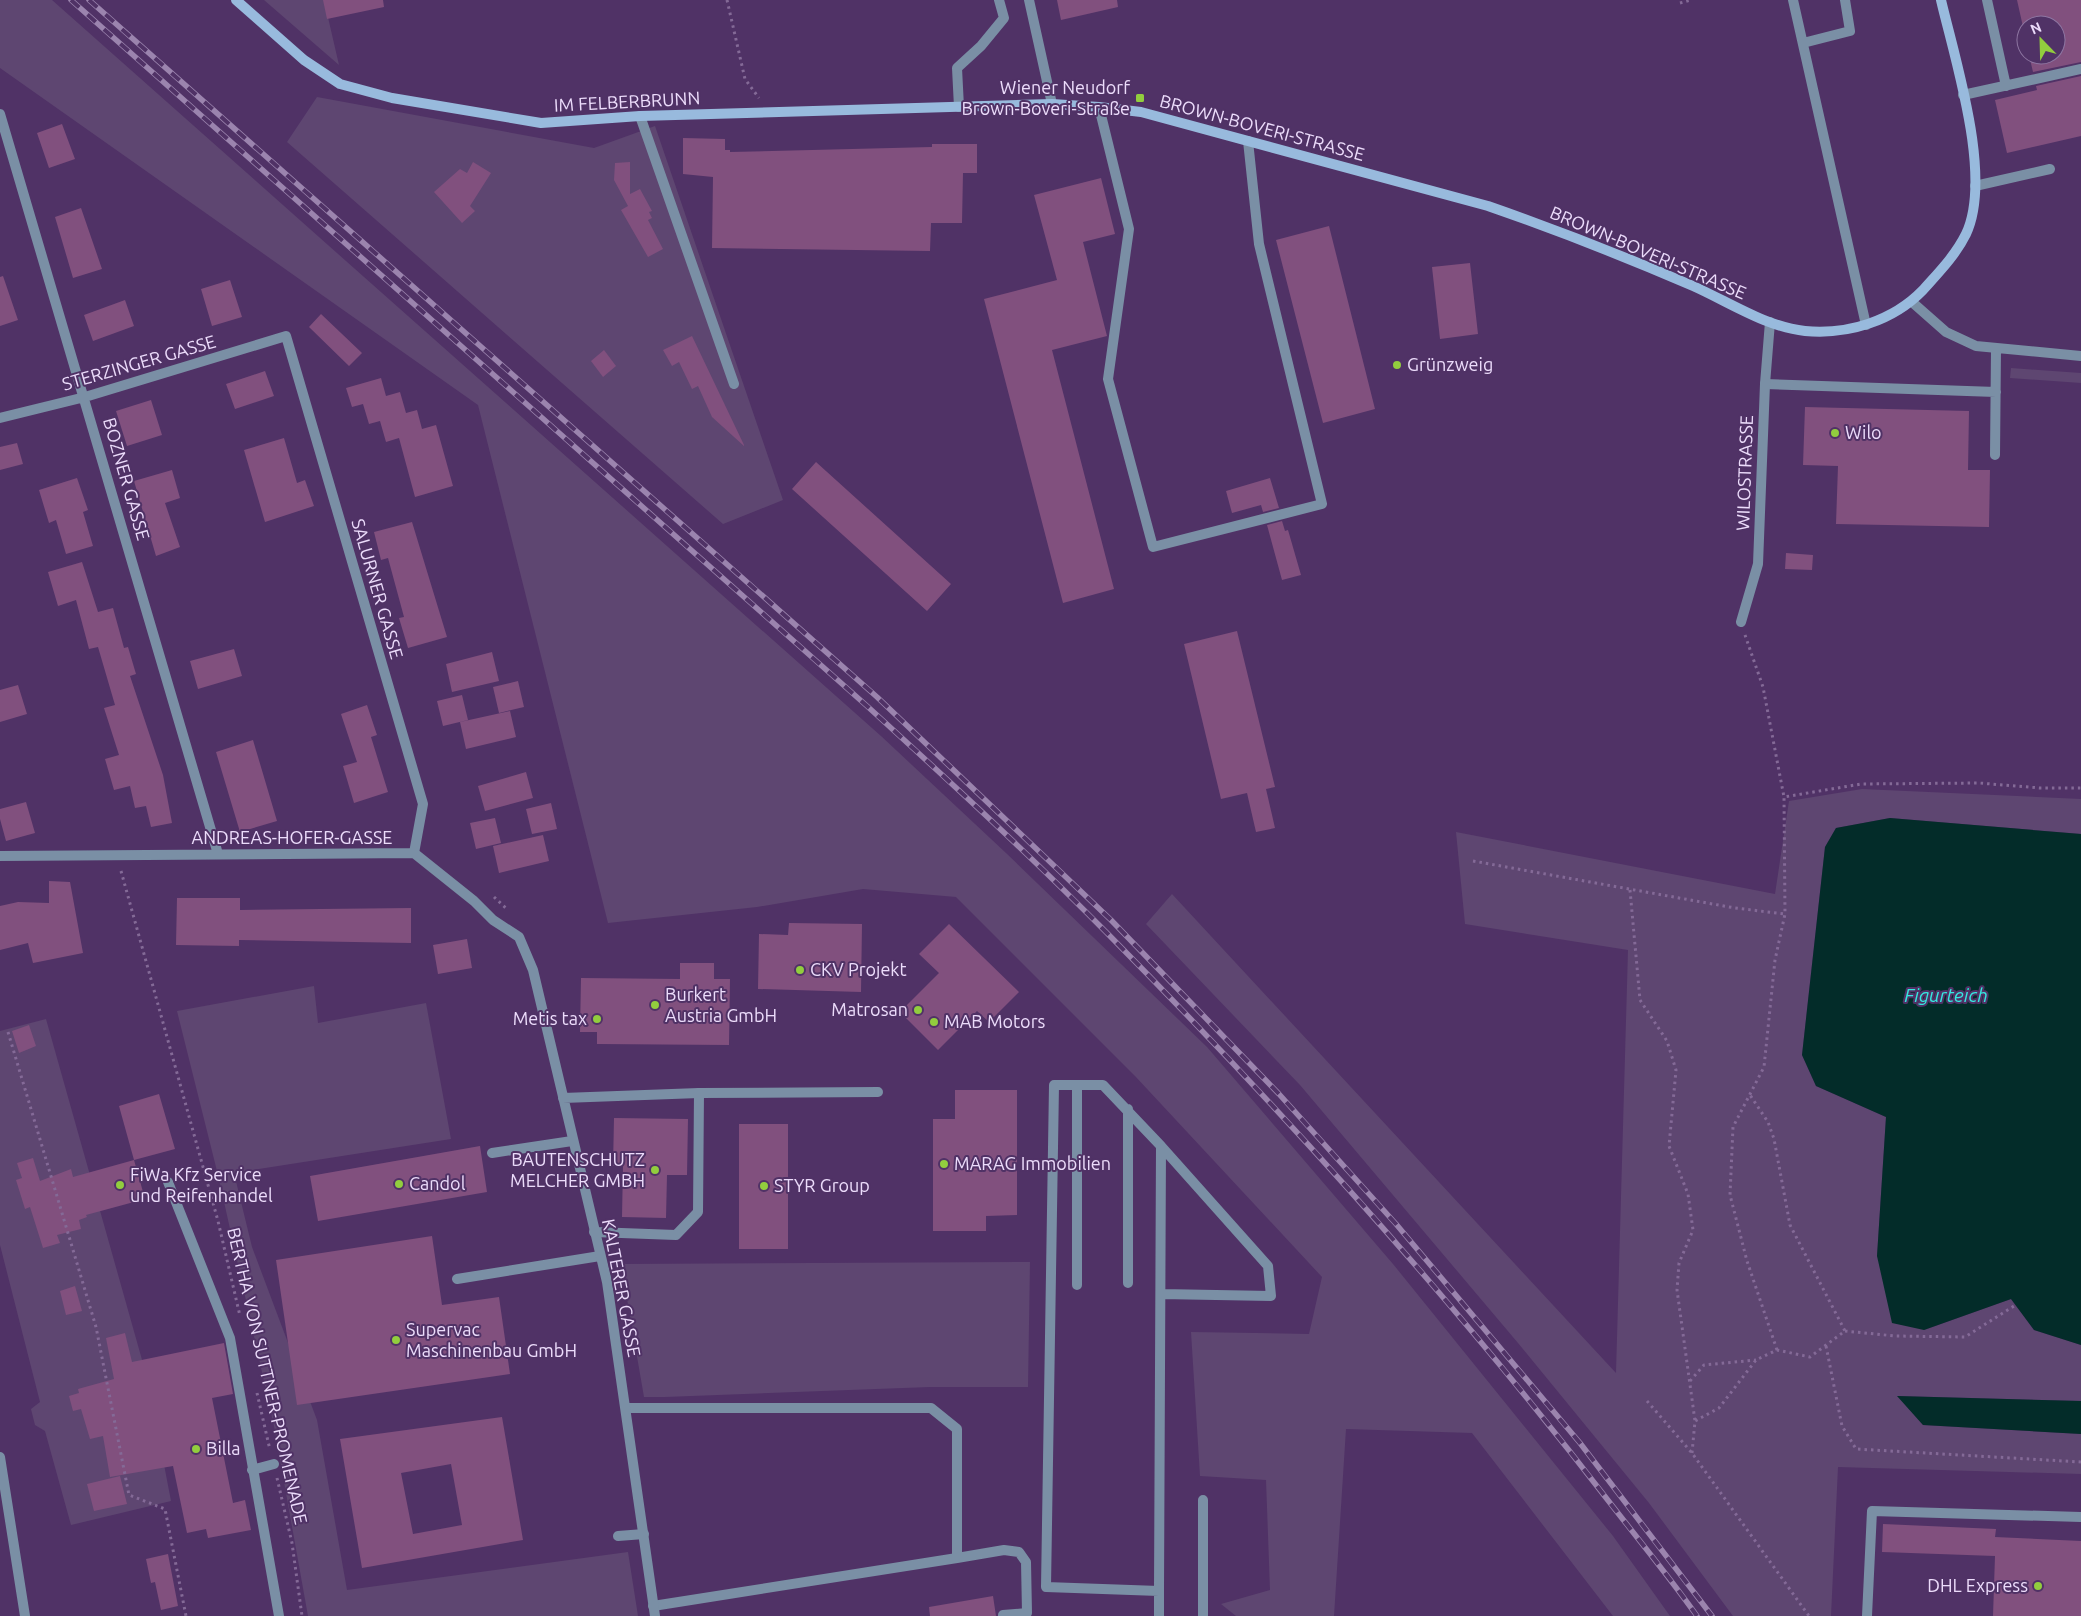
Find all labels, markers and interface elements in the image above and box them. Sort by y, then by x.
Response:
north arrow [2016,15,2066,65]
text: N [2028,19,2044,37]
place label: Wiener Neudorf Brown-Boveri-Straße [961,77,1130,118]
street label: IM FELBERBRUNN [553,87,701,115]
street label: BROWN-BOVERI-STRASSE [1158,90,1367,164]
marker: Wiener Neudorf Brown-Boveri-Straße [1134,92,1146,104]
street label: BROWN-BOVERI-STRASSE [1547,202,1749,303]
street label: STERZINGER GASSE [60,331,218,394]
place label: Grünzweig [1407,354,1493,374]
marker: Grünzweig [1391,359,1403,371]
street label: BOZNER GASSE [100,415,154,542]
street label: WILOSTRASSE [1732,415,1756,531]
place label: Wilo [1845,422,1882,442]
marker: Wilo [1829,427,1841,439]
street label: SALURNER GASSE [348,516,408,661]
street label: ANDREAS-HOFER-GASSE [192,827,392,847]
place label: CKV Projekt [810,959,906,979]
marker: CKV Projekt [794,964,806,976]
place label: Burkert Austria GmbH [665,984,777,1025]
water label: Figurteich [1904,984,1988,1006]
marker: Burkert Austria GmbH [649,999,661,1011]
place label: Matrosan [831,999,908,1019]
marker: Matrosan [912,1004,924,1016]
place label: Metis tax [513,1008,587,1028]
place label: MAB Motors [944,1011,1045,1031]
marker: Metis tax [591,1013,603,1025]
marker: MAB Motors [928,1016,940,1028]
place label: BAUTENSCHUTZ MELCHER GMBH [510,1149,645,1190]
place label: MARAG Immobilien [954,1153,1111,1173]
marker: MARAG Immobilien [938,1158,950,1170]
place label: FiWa Kfz Service und Reifenhandel [130,1164,273,1205]
marker: BAUTENSCHUTZ MELCHER GMBH [649,1164,661,1176]
place label: Candol [409,1173,466,1193]
place label: STYR Group [774,1175,870,1195]
marker: Candol [393,1178,405,1190]
marker: FiWa Kfz Service und Reifenhandel [114,1179,126,1191]
marker: STYR Group [758,1180,770,1192]
street label: KALTERER GASSE [599,1217,645,1359]
street label: BERTHA VON SUTTNER-PROMENADE [224,1225,312,1526]
place label: Supervac Maschinenbau GmbH [406,1319,577,1360]
marker: Supervac Maschinenbau GmbH [390,1334,402,1346]
place label: Billa [206,1438,241,1458]
marker: Billa [190,1443,202,1455]
place label: DHL Express [1927,1575,2028,1595]
marker: DHL Express [2032,1580,2044,1592]

